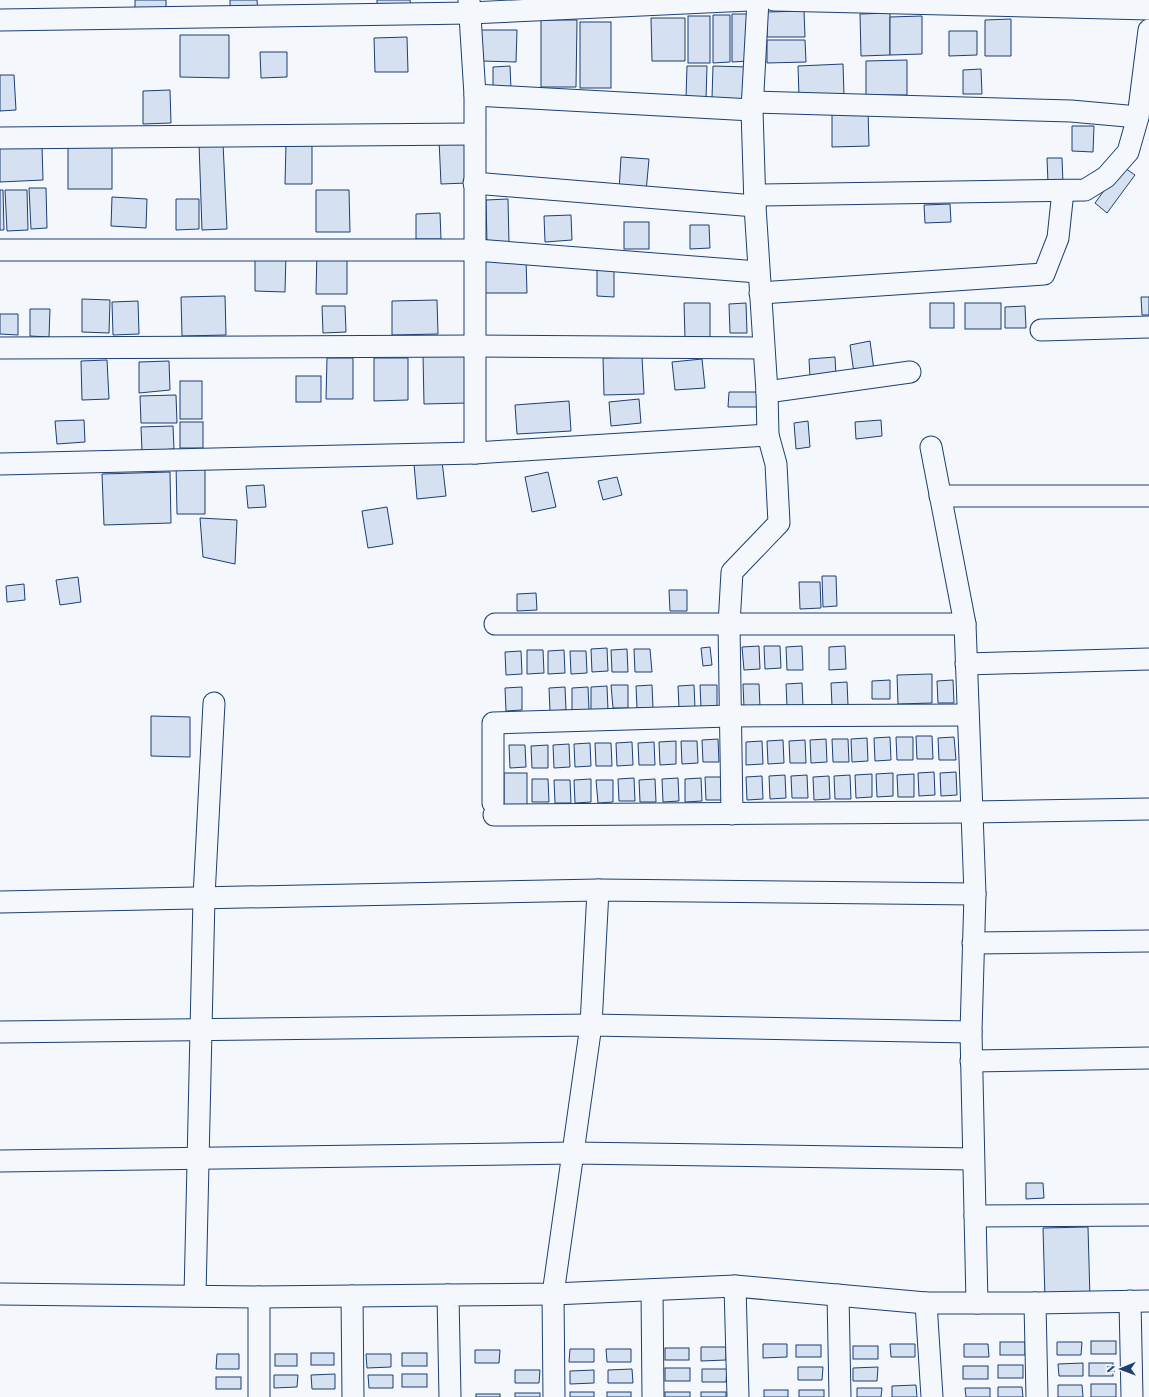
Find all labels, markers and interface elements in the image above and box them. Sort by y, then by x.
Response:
north arrow [1101,1349,1141,1389]
text: N [1103,1365,1118,1373]

